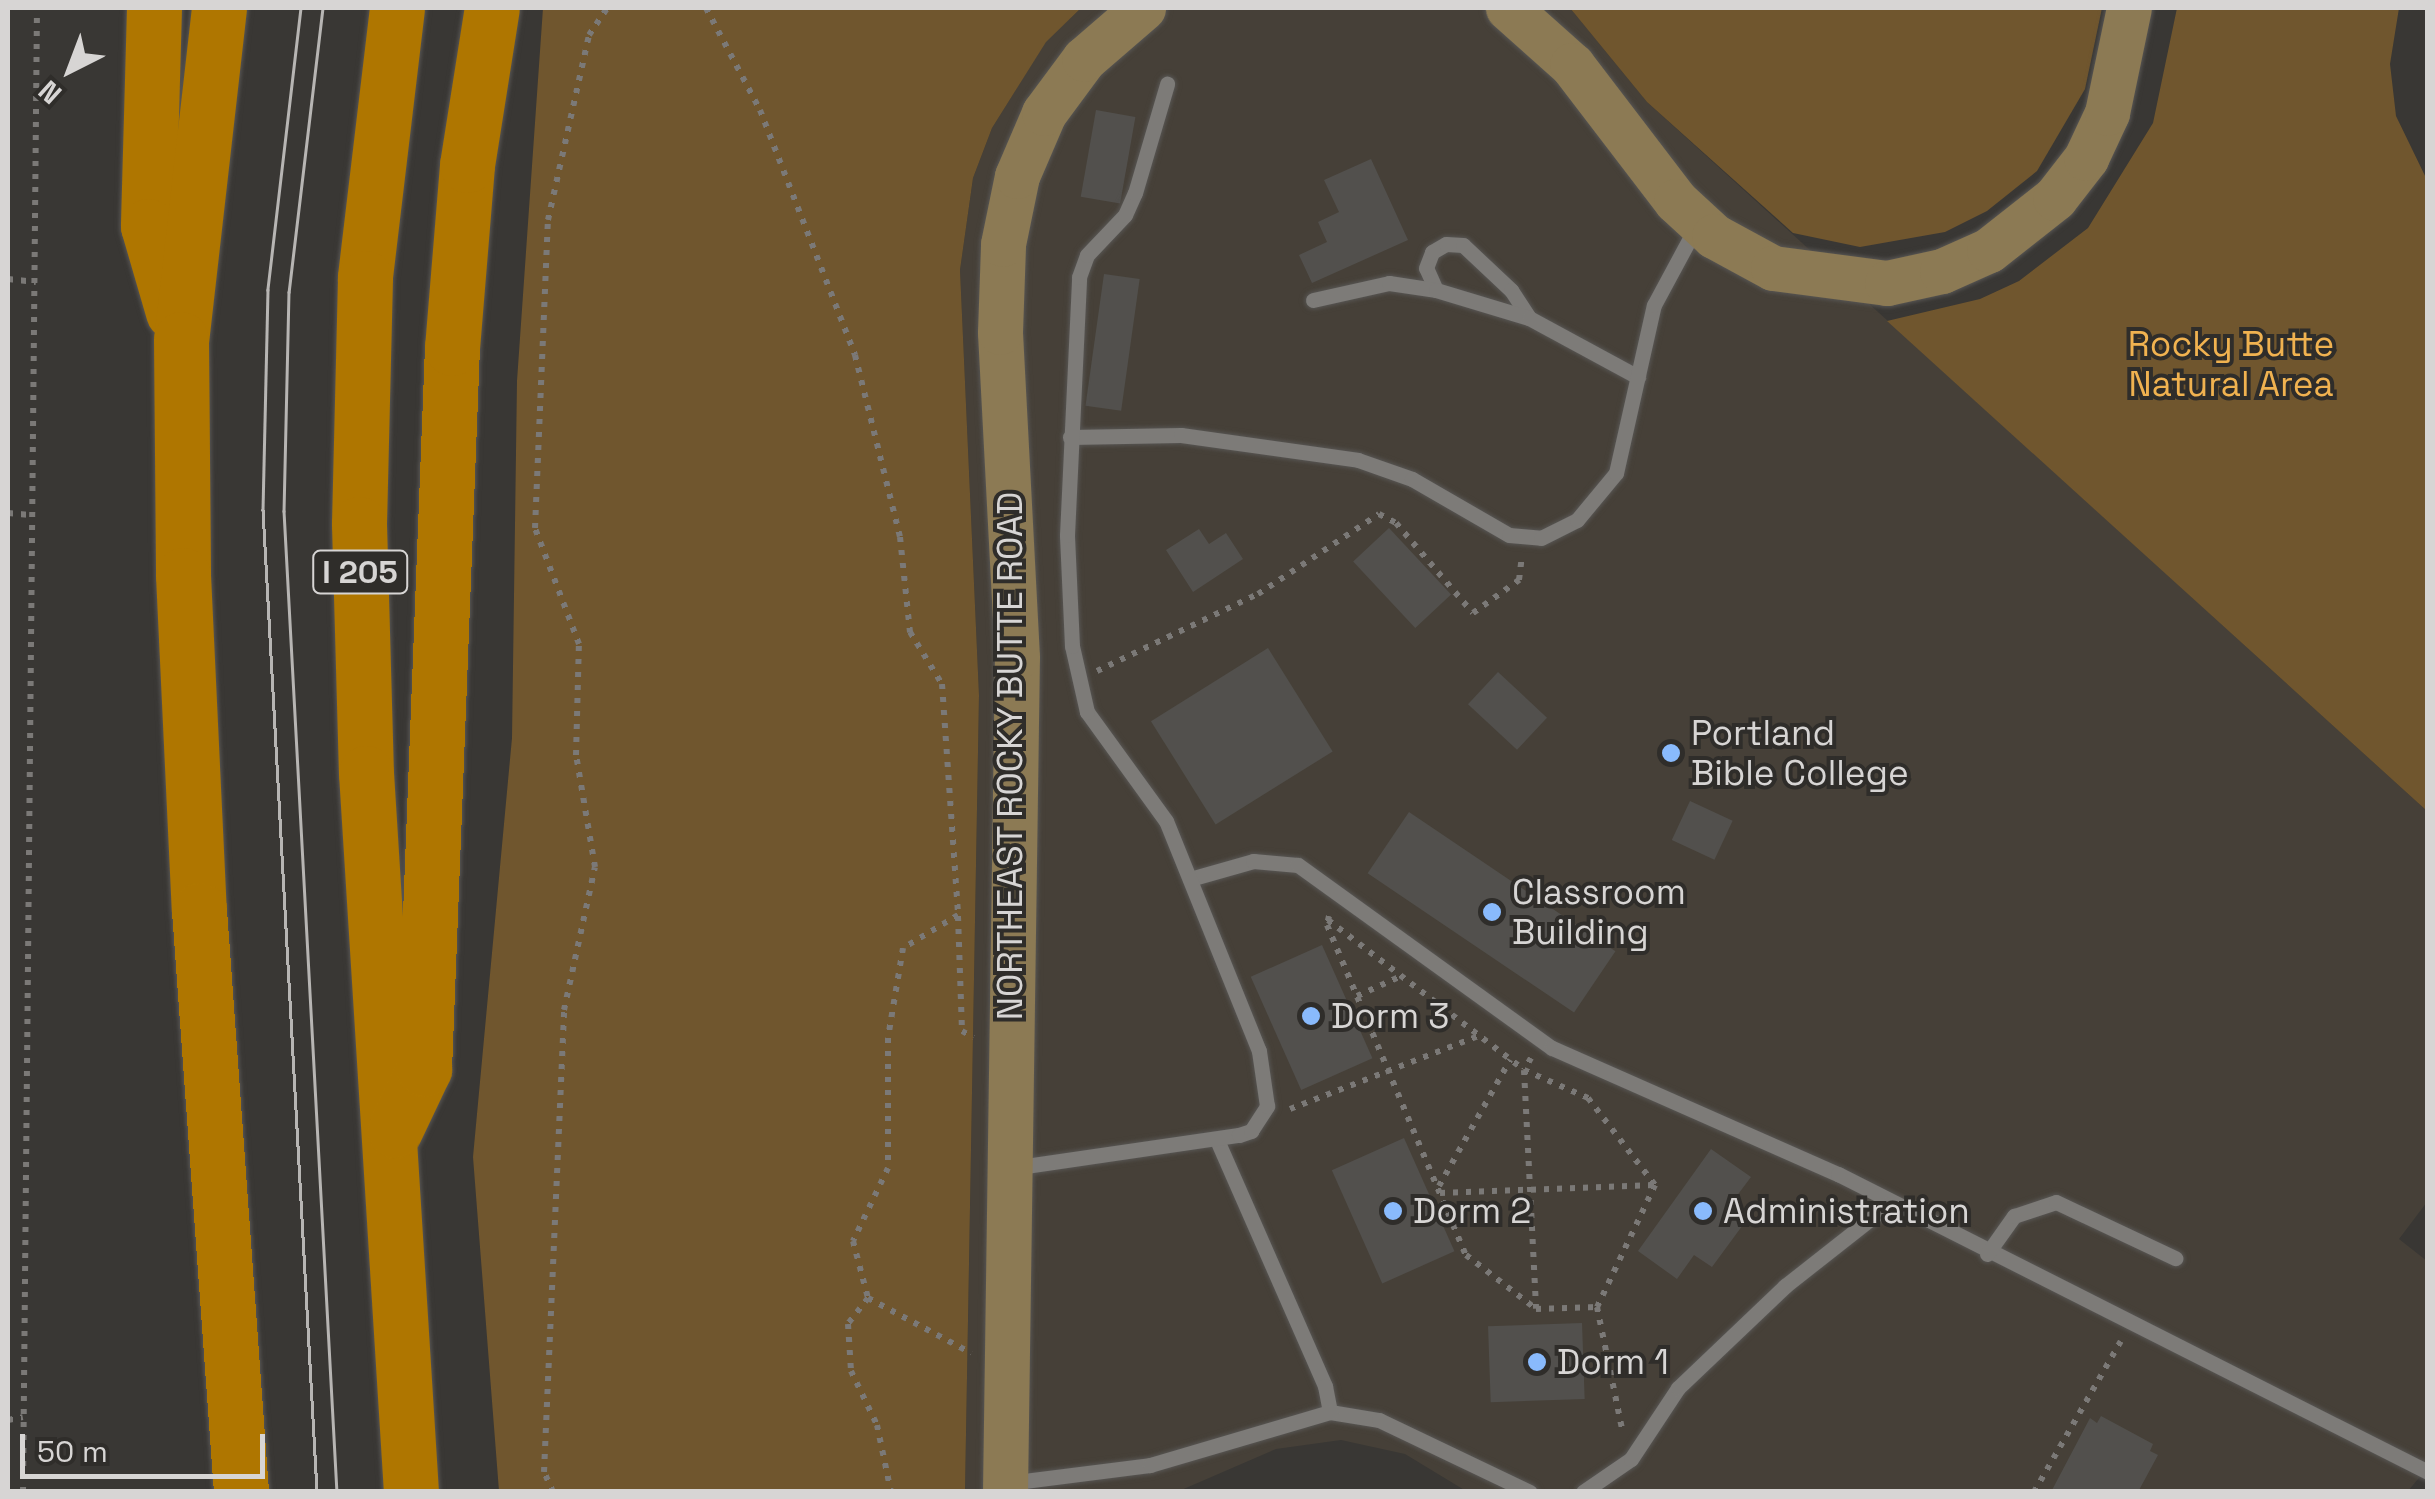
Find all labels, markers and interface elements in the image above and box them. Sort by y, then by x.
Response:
north arrow [20,20,120,120]
text: N [31,73,69,112]
park label: Rocky Butte Natural Area [2128,323,2334,405]
street label: NORTHEAST ROCKY BUTTE ROAD [989,491,1031,1021]
road number: I 205 [310,545,410,599]
place label: Portland Bible College [1691,712,1909,794]
marker: Portland Bible College [1660,742,1682,764]
place label: Classroom Building [1512,871,1686,953]
marker: Classroom Building [1481,901,1503,923]
place label: Dorm 3 [1331,995,1449,1037]
marker: Dorm 3 [1300,1005,1322,1027]
place label: Dorm 2 [1413,1190,1531,1232]
place label: Administration [1723,1190,1970,1232]
marker: Dorm 2 [1382,1200,1404,1222]
marker: Administration [1692,1200,1714,1222]
place label: Dorm 1 [1557,1341,1669,1383]
marker: Dorm 1 [1526,1351,1548,1373]
scale bar [25,1414,270,1476]
text: 50 m [37,1432,108,1471]

